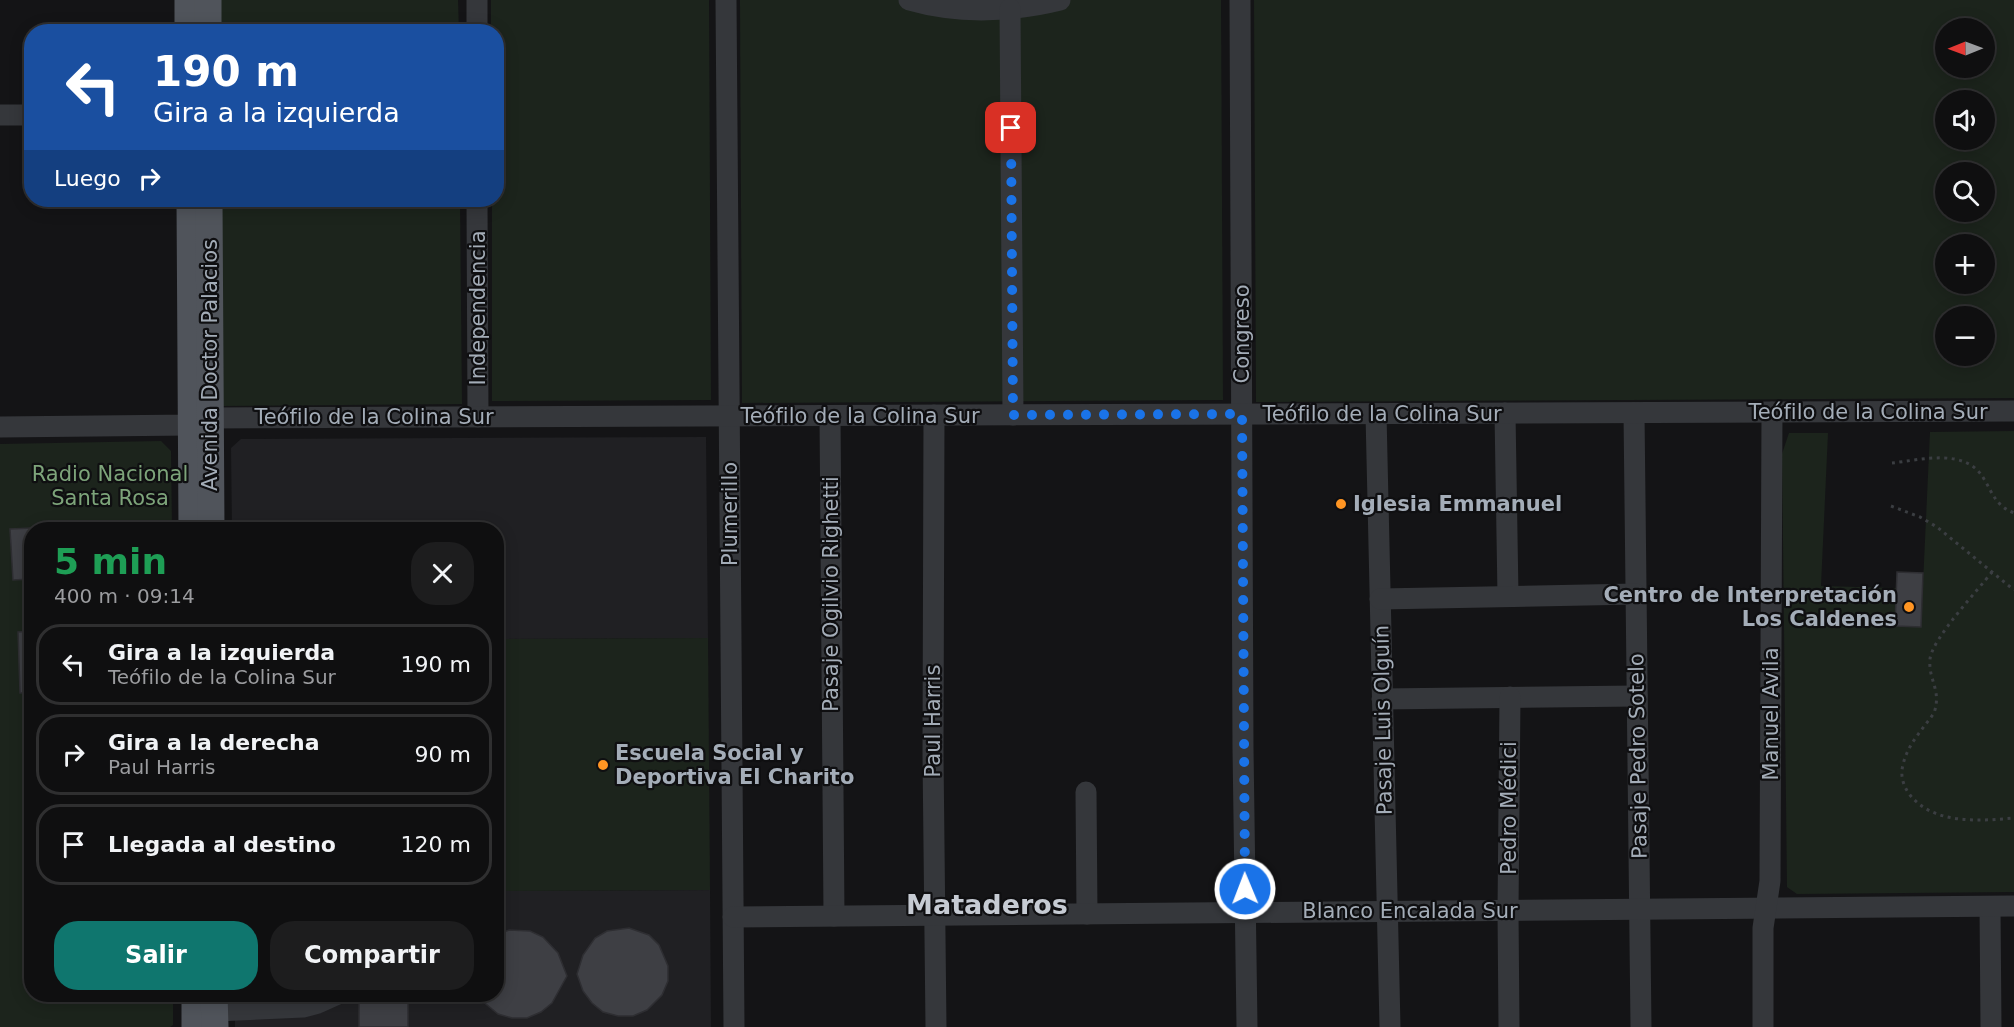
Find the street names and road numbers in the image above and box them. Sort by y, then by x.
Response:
street label: Independencia [466,230,490,386]
street label: Avenida Doctor Palacios [198,239,222,491]
street label: Congreso [1230,284,1254,384]
street label: Teófilo de la Colina Sur [1747,400,1988,424]
street label: Teófilo de la Colina Sur [1261,402,1502,426]
street label: Teófilo de la Colina Sur [739,404,980,428]
street label: Teófilo de la Colina Sur [253,405,494,429]
street label: Plumerillo [718,462,742,566]
street label: Pasaje Ogilvio Righetti [819,476,843,712]
street label: Pasaje Luis Olguín [1369,625,1397,815]
street label: Manuel Avila [1759,647,1783,781]
street label: Pasaje Pedro Sotelo [1624,653,1652,859]
street label: Paul Harris [921,665,945,777]
street label: Pedro Médici [1497,741,1521,875]
street label: Blanco Encalada Sur [1302,899,1518,923]

